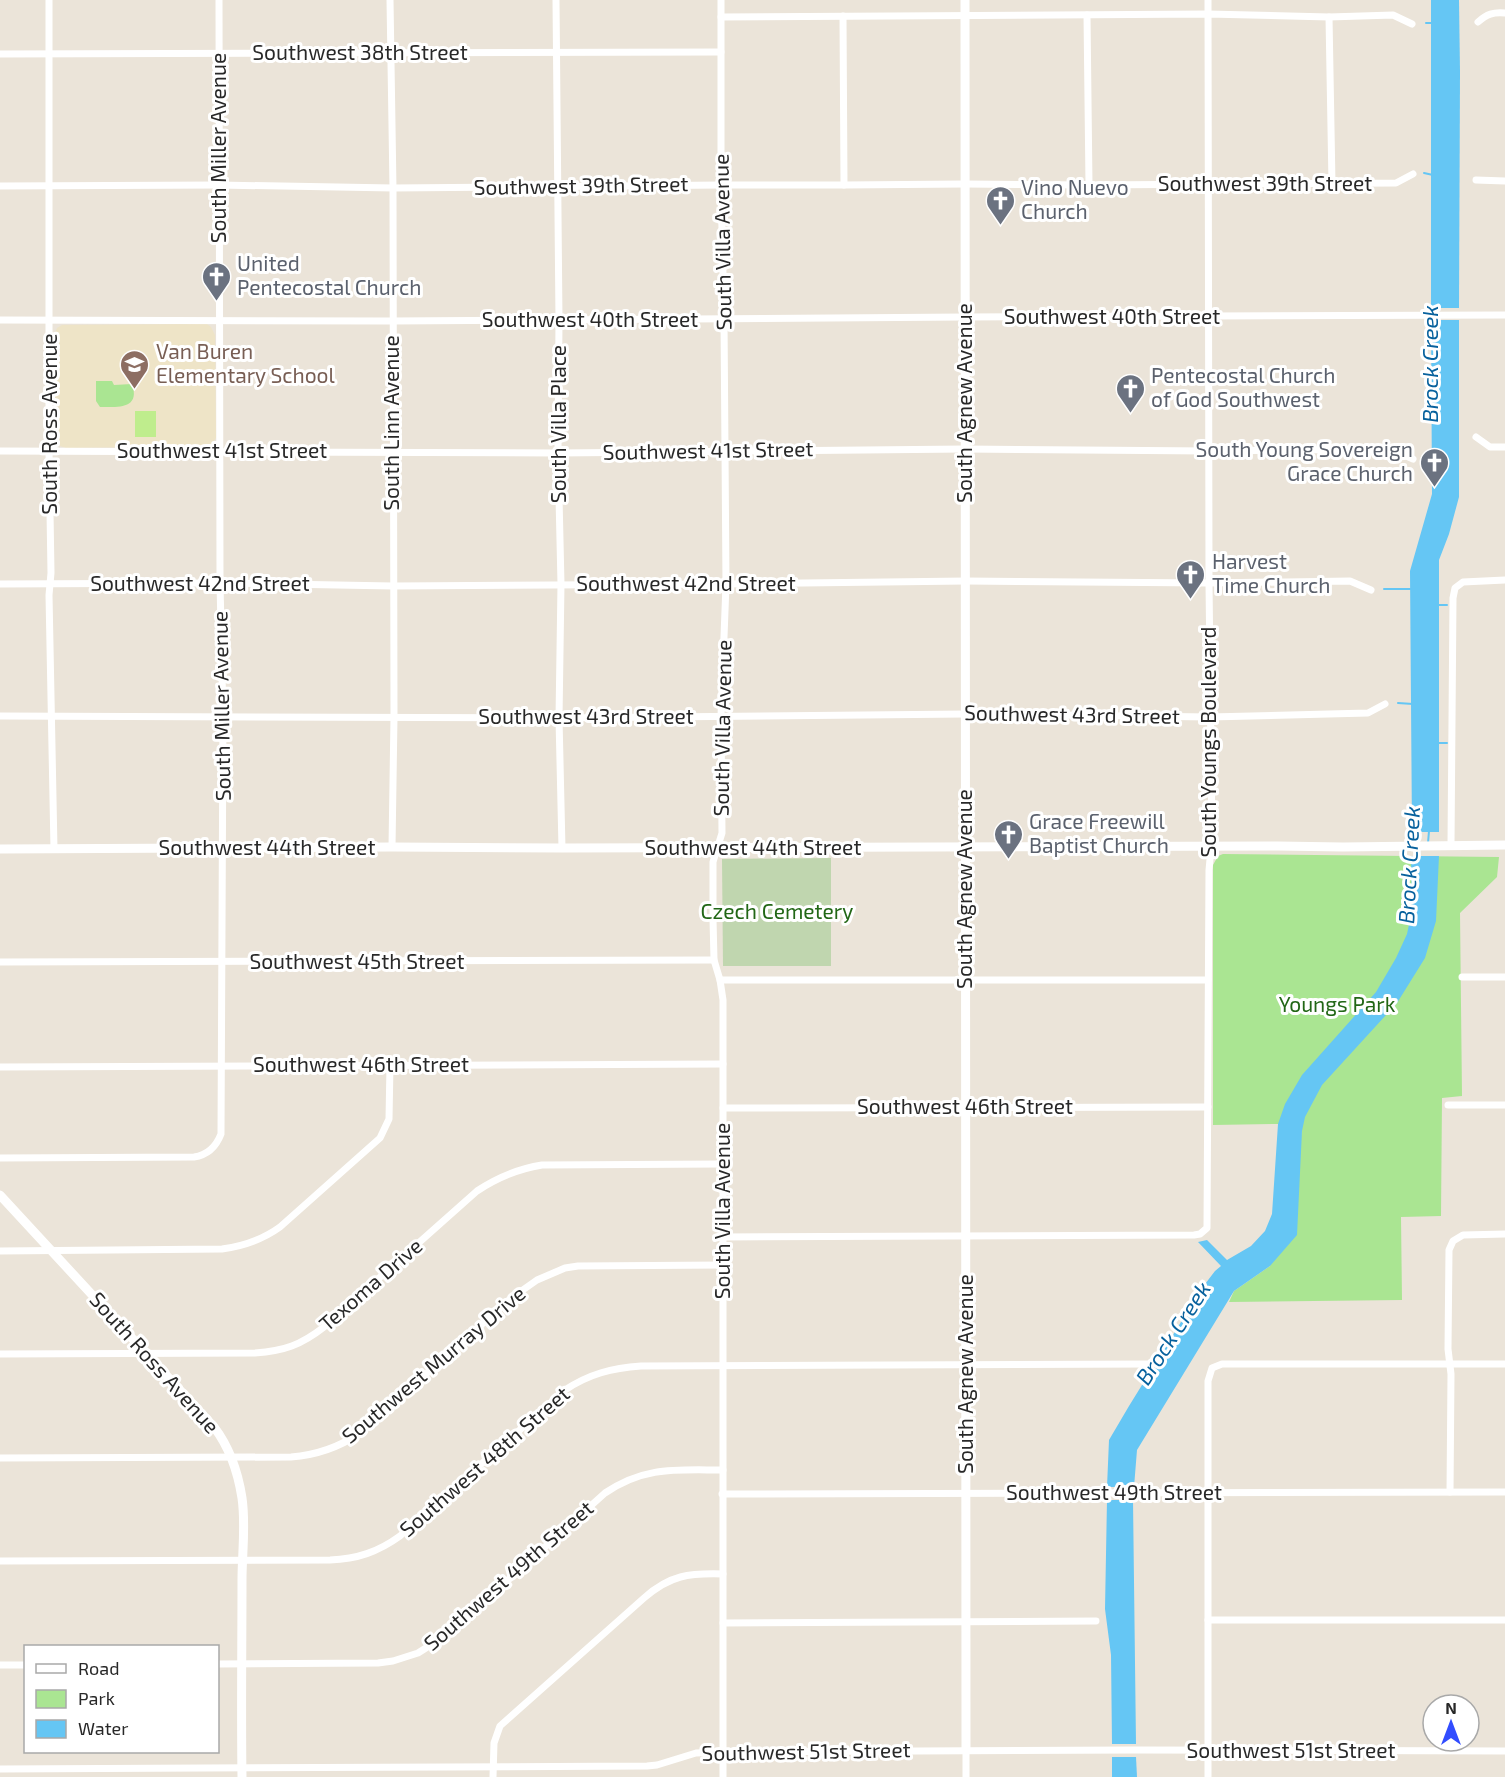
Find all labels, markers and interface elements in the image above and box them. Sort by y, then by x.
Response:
street label: Southwest 38th Street [252,39,468,64]
street label: South Miller Avenue [205,53,230,243]
street label: South Villa Avenue [707,154,736,331]
street label: Southwest 39th Street [473,170,689,199]
street label: Southwest 39th Street [1158,170,1372,195]
place label: Vino Nuevo Church [1021,174,1129,223]
church icon: Vino Nuevo Church [984,184,1016,226]
place label: United Pentecostal Church [237,250,421,299]
church icon: United Pentecostal Church [200,260,232,302]
street label: South Agnew Avenue [951,303,976,503]
street label: Southwest 40th Street [1004,303,1220,328]
water label: Brock Creek [1416,305,1442,423]
street label: Southwest 40th Street [482,306,698,331]
street label: South Ross Avenue [36,333,61,515]
street label: South Linn Avenue [378,335,403,511]
place label: Van Buren Elementary School [156,338,336,387]
street label: South Villa Place [545,345,570,503]
school or university icon: Van Buren Elementary School [119,348,151,390]
place label: Pentecostal Church of God Southwest [1151,362,1335,411]
church icon: Pentecostal Church of God Southwest [1114,372,1146,414]
street label: Southwest 41st Street [602,435,814,464]
place label: South Young Sovereign Grace Church [1196,436,1413,485]
street label: Southwest 41st Street [117,437,327,462]
church icon: South Young Sovereign Grace Church [1418,446,1450,488]
place label: Harvest Time Church [1212,548,1331,597]
church icon: Harvest Time Church [1175,558,1207,600]
street label: Southwest 42nd Street [90,570,310,595]
street label: Southwest 42nd Street [576,570,796,595]
street label: South Miller Avenue [206,611,235,801]
street label: South Youngs Boulevard [1195,627,1220,857]
street label: South Villa Avenue [707,639,736,816]
street label: Southwest 43rd Street [964,699,1180,728]
street label: Southwest 43rd Street [478,703,694,728]
street label: South Agnew Avenue [951,789,976,989]
water label: Brock Creek [1392,806,1424,924]
place label: Grace Freewill Baptist Church [1029,808,1169,857]
church icon: Grace Freewill Baptist Church [992,818,1024,860]
street label: Southwest 44th Street [159,834,375,859]
street label: Southwest 44th Street [645,834,861,859]
park label: Czech Cemetery [701,898,853,923]
street label: Southwest 45th Street [249,948,465,973]
park label: Youngs Park [1279,991,1396,1016]
street label: Southwest 46th Street [253,1051,469,1076]
street label: Southwest 46th Street [857,1093,1073,1118]
street label: South Villa Avenue [709,1123,734,1299]
street label: Texoma Drive [313,1232,427,1335]
street label: South Agnew Avenue [952,1274,977,1474]
water label: Brock Creek [1129,1276,1215,1389]
street label: Southwest Murray Drive [336,1280,530,1448]
street label: South Ross Avenue [85,1286,225,1438]
street label: Southwest 48th Street [394,1380,574,1541]
street label: Southwest 49th Street [1006,1479,1222,1504]
street label: Southwest 49th Street [418,1495,598,1655]
legend [24,1645,219,1753]
text: Road [78,1657,119,1679]
text: Park [78,1687,115,1709]
north arrow [1421,1693,1481,1753]
text: N [1445,1698,1457,1717]
text: Water [78,1717,128,1739]
street label: Southwest 51st Street [701,1736,911,1765]
street label: Southwest 51st Street [1186,1737,1396,1762]

